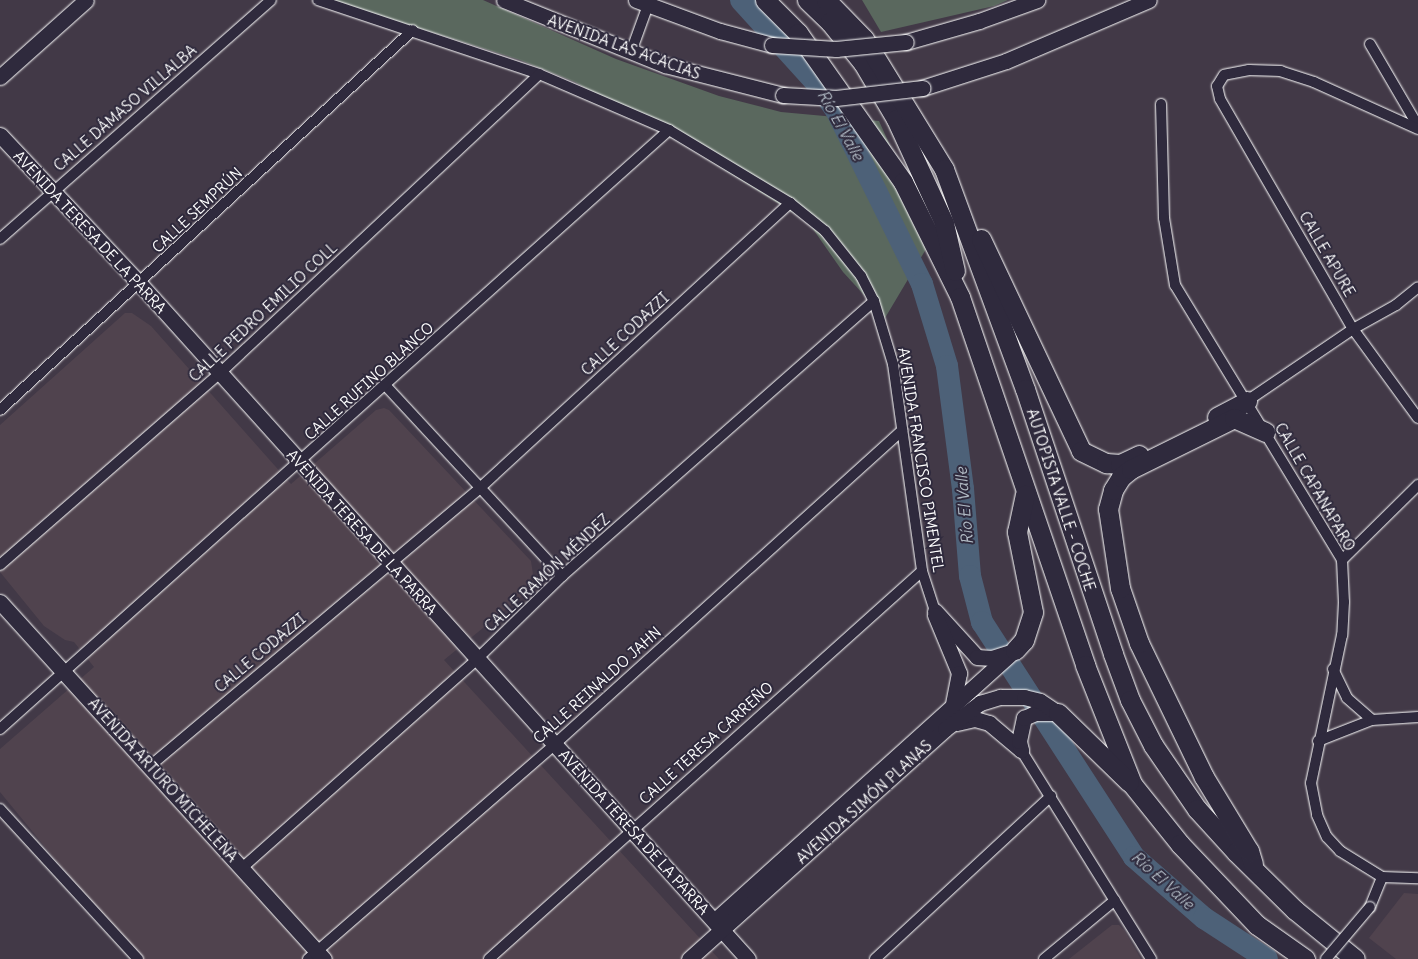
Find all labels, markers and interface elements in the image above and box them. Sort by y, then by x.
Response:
street label: AVENIDA LAS ACACIAS [545,11,703,83]
street label: CALLE DÁMASO VILLALBA [50,41,200,175]
water label: Río El Valle [814,86,868,164]
street label: AVENIDA TERESA DE LA PARRA [10,147,170,317]
street label: CALLE SEMPRÚN [148,164,246,256]
street label: CALLE APURE [1295,208,1359,300]
street label: CALLE PEDRO EMILIO COLL [185,239,341,385]
street label: CALLE CODAZZI [577,289,673,379]
street label: CALLE RUFINO BLANCO [301,318,437,444]
street label: AVENIDA FRANCISCO PIMENTEL [894,346,948,574]
street label: AUTOPISTA VALLE - COCHE [1023,406,1099,594]
street label: CALLE CAPANAPARO [1271,420,1359,554]
street label: AVENIDA TERESA DE LA PARRA [283,446,441,618]
water label: Río El Valle [951,466,977,546]
street label: CALLE RAMÓN MÉNDEZ [481,510,613,636]
street label: CALLE CODAZZI [211,610,309,696]
street label: CALLE REINALDO JAHN [529,623,665,747]
street label: CALLE TERESA CARREÑO [635,678,777,808]
street label: AVENIDA ARTURO MICHELENA [85,694,241,866]
street label: AVENIDA SIMÓN PLANAS [793,736,935,868]
street label: AVENIDA TERESA DE LA PARRA [555,746,713,918]
water label: Río El Valle [1128,847,1198,913]

